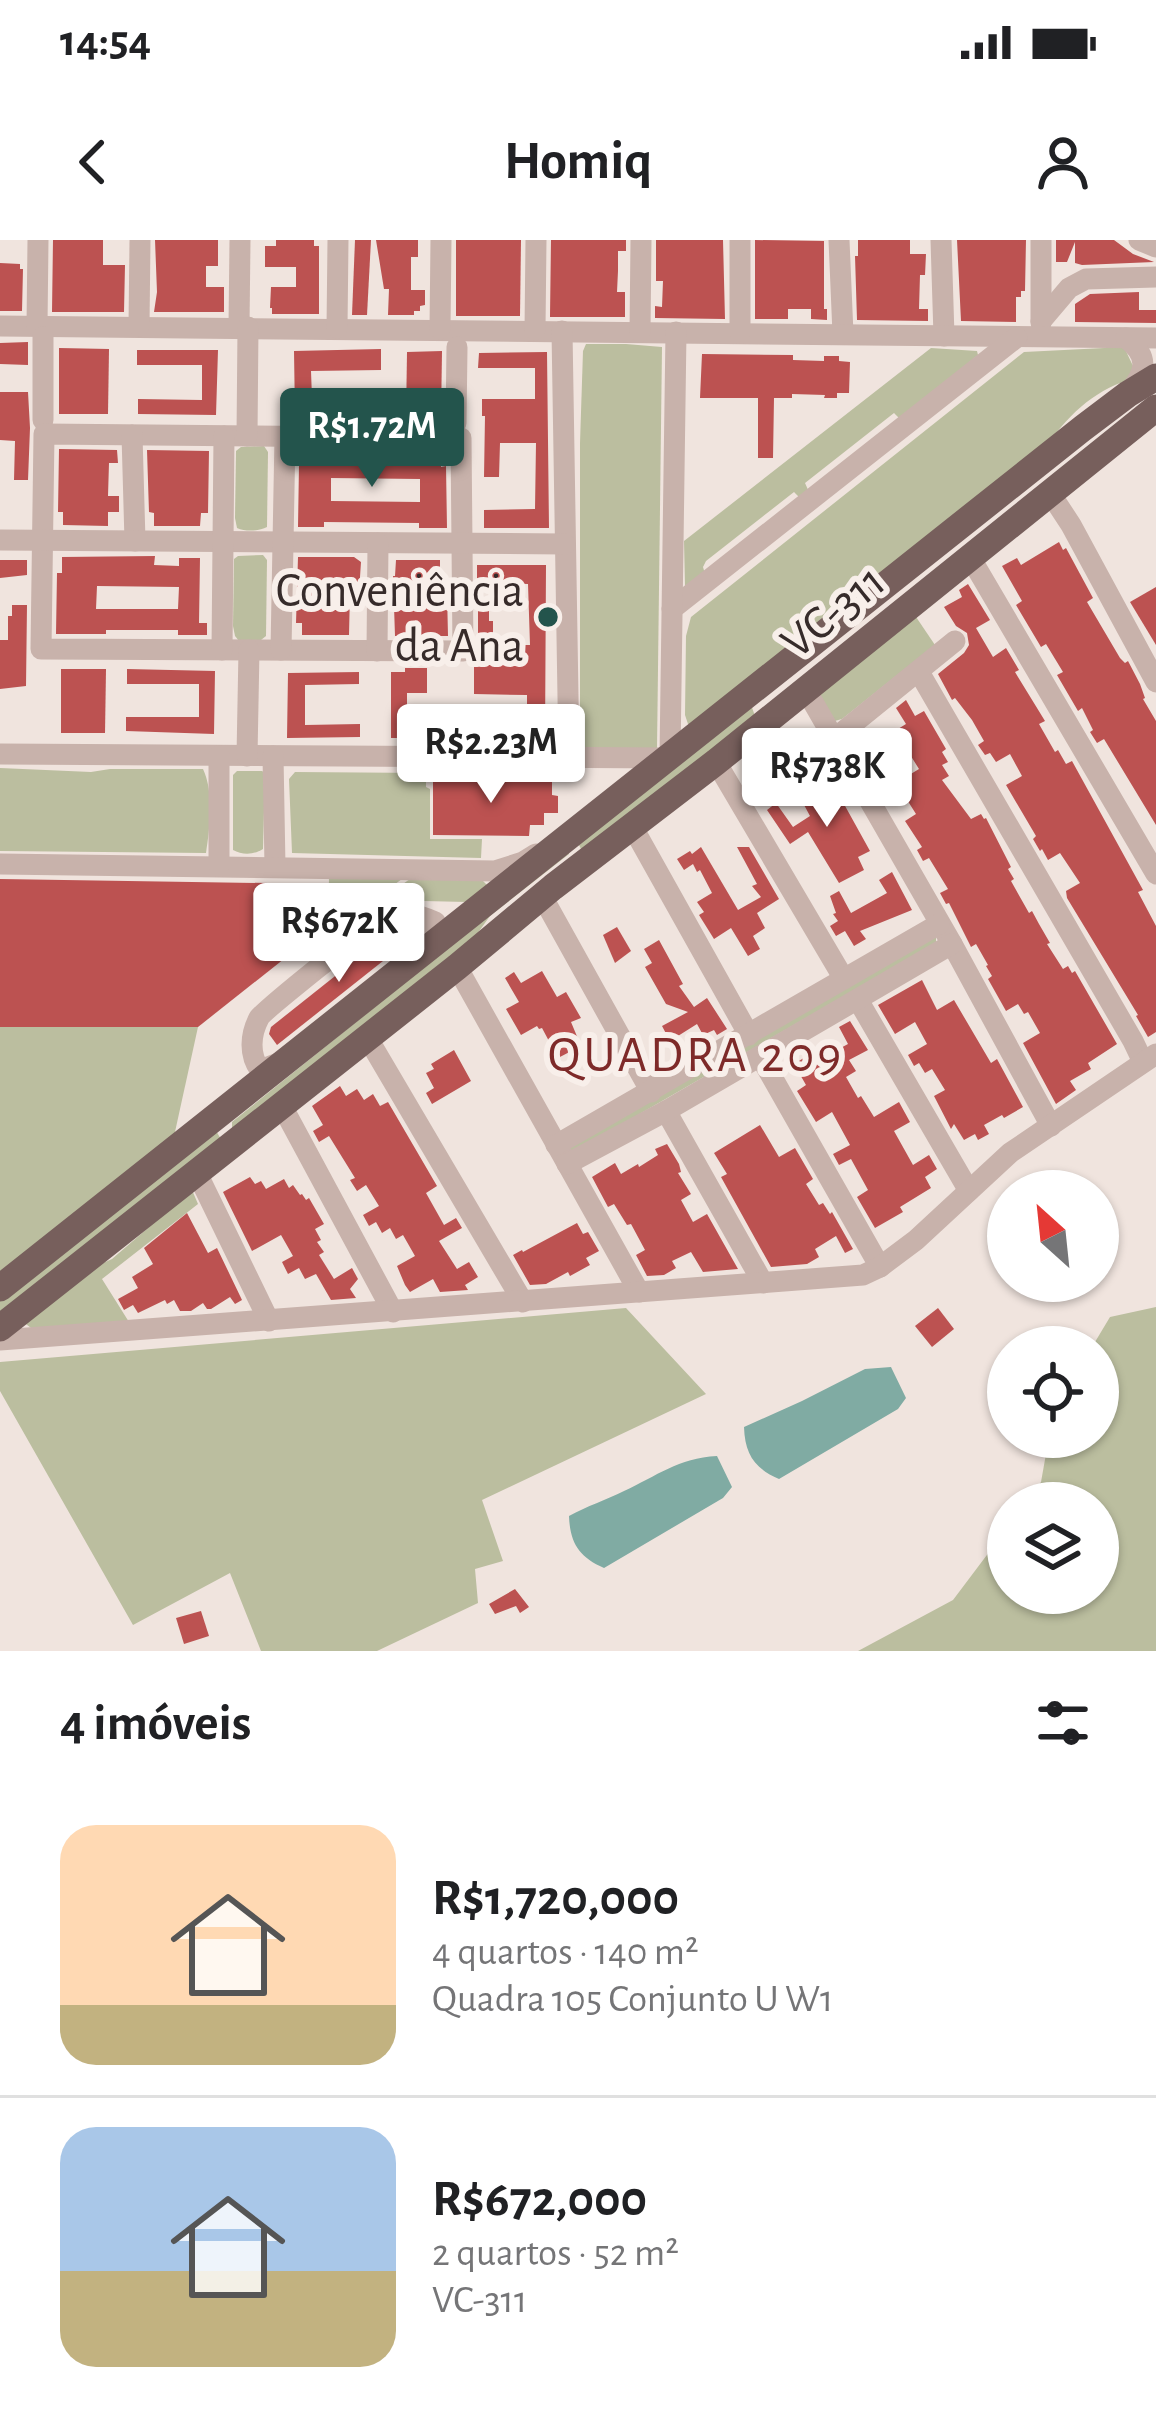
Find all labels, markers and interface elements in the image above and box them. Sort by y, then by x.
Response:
text: 14:54 [60,19,151,64]
icon: back [60,129,126,195]
icon: person [1030,129,1096,195]
text: Homiq [504,135,652,189]
pin: R$1.72M [261,388,483,490]
text: R$1.72M [307,407,437,446]
street label: VC-311 [773,557,895,668]
place label: Conveniência da Ana [276,568,524,671]
marker: Conveniência da Ana [535,604,561,630]
pin: R$2.23M [380,704,602,806]
text: R$2.23M [424,723,558,762]
pin: R$738K [729,728,925,830]
text: R$738K [769,747,885,786]
pin: R$672K [241,883,437,985]
text: R$672K [280,902,398,941]
district label: QUADRA 209 [548,1030,844,1081]
north arrow [987,1170,1119,1302]
map controls [987,1170,1119,1614]
button: locate [987,1326,1119,1458]
button: layers [987,1482,1119,1614]
icon: filters [1030,1690,1096,1756]
text: 4 imóveis [60,1698,251,1749]
icon: home [156,1873,300,2017]
text: R$1,720,000 [432,1873,679,1924]
text: 4 quartos · 140 m² [432,1933,699,1972]
text: Quadra 105 Conjunto U W1 [432,1980,833,2019]
text: R$672,000 [432,2174,647,2225]
icon: home [156,2175,300,2319]
text: 2 quartos · 52 m² [432,2234,679,2273]
text: VC-311 [432,2281,527,2320]

